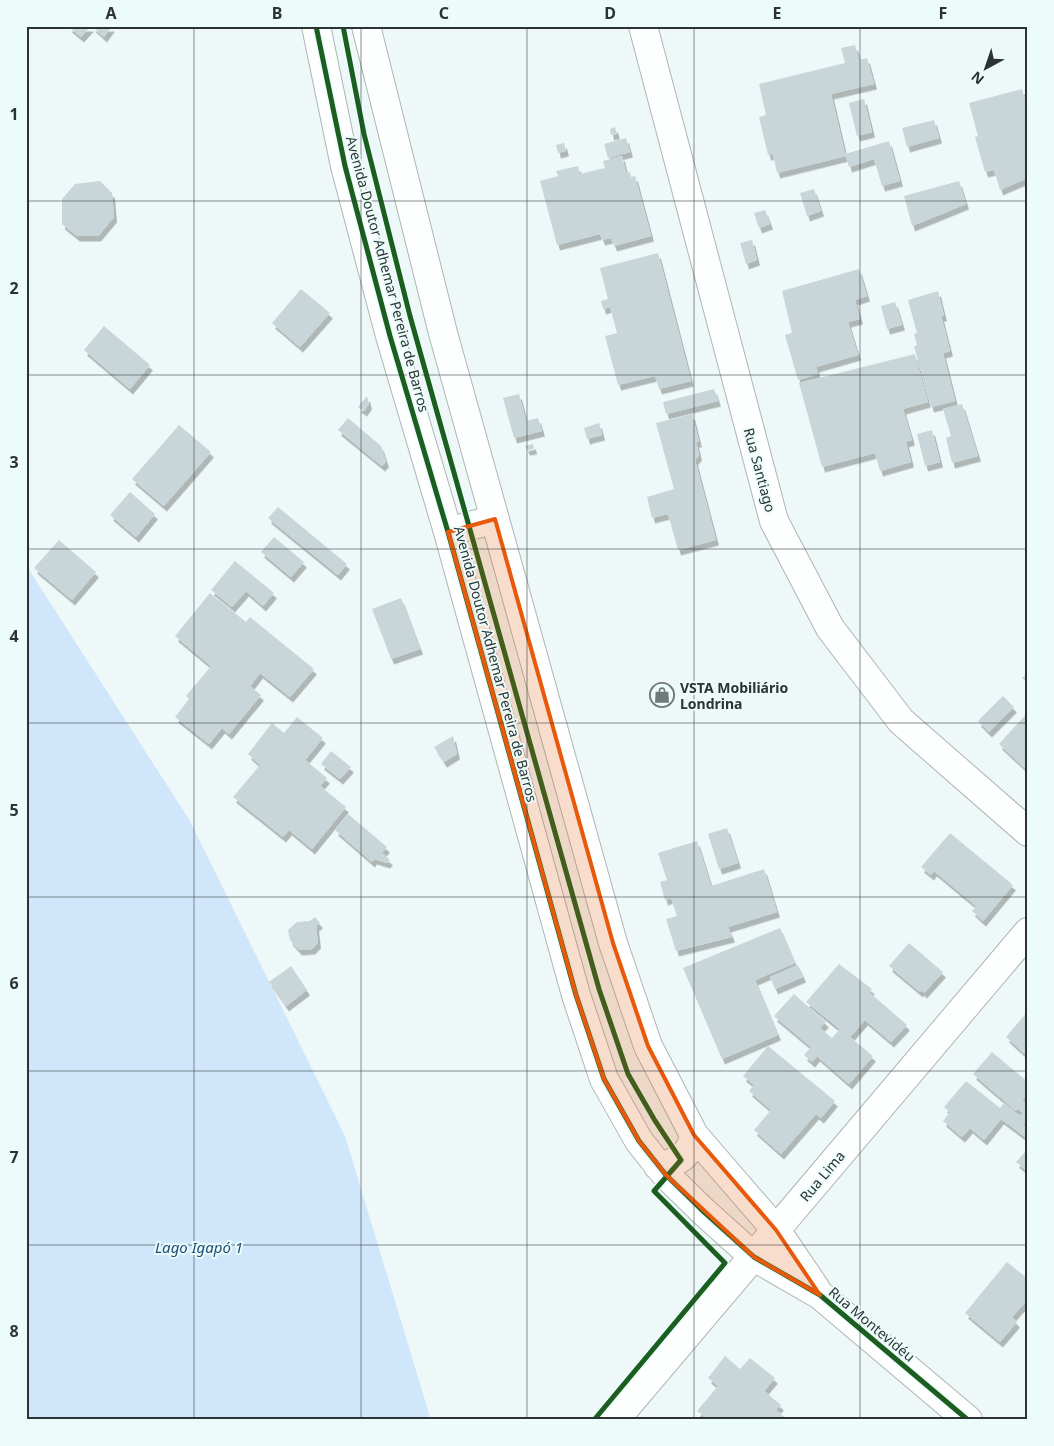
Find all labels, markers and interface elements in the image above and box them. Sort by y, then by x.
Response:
text: A [105,2,117,24]
text: B [272,2,282,24]
text: C [439,2,449,24]
text: D [604,2,616,24]
text: E [773,2,782,24]
text: F [939,2,947,24]
north arrow [962,42,1012,92]
text: N [967,67,988,89]
text: 1 [9,103,19,125]
street label: Avenida Doutor Adhemar Pereira de Barros [342,134,434,414]
text: 2 [9,277,19,299]
street label: Rua Santiago [740,426,780,514]
text: 3 [9,451,19,473]
street label: Avenida Doutor Adhemar Pereira de Barros [450,524,542,804]
text: 4 [9,625,19,647]
place label: VSTA Mobiliário Londrina [680,678,788,713]
shop icon: VSTA Mobiliário Londrina [649,682,675,708]
text: 5 [9,799,19,821]
text: 6 [9,972,19,994]
text: 7 [9,1146,19,1168]
street label: Rua Lima [795,1147,849,1205]
water label: Lago Igapó 1 [155,1237,243,1257]
street label: Rua Montevidéu [825,1282,919,1366]
text: 8 [9,1320,19,1342]

